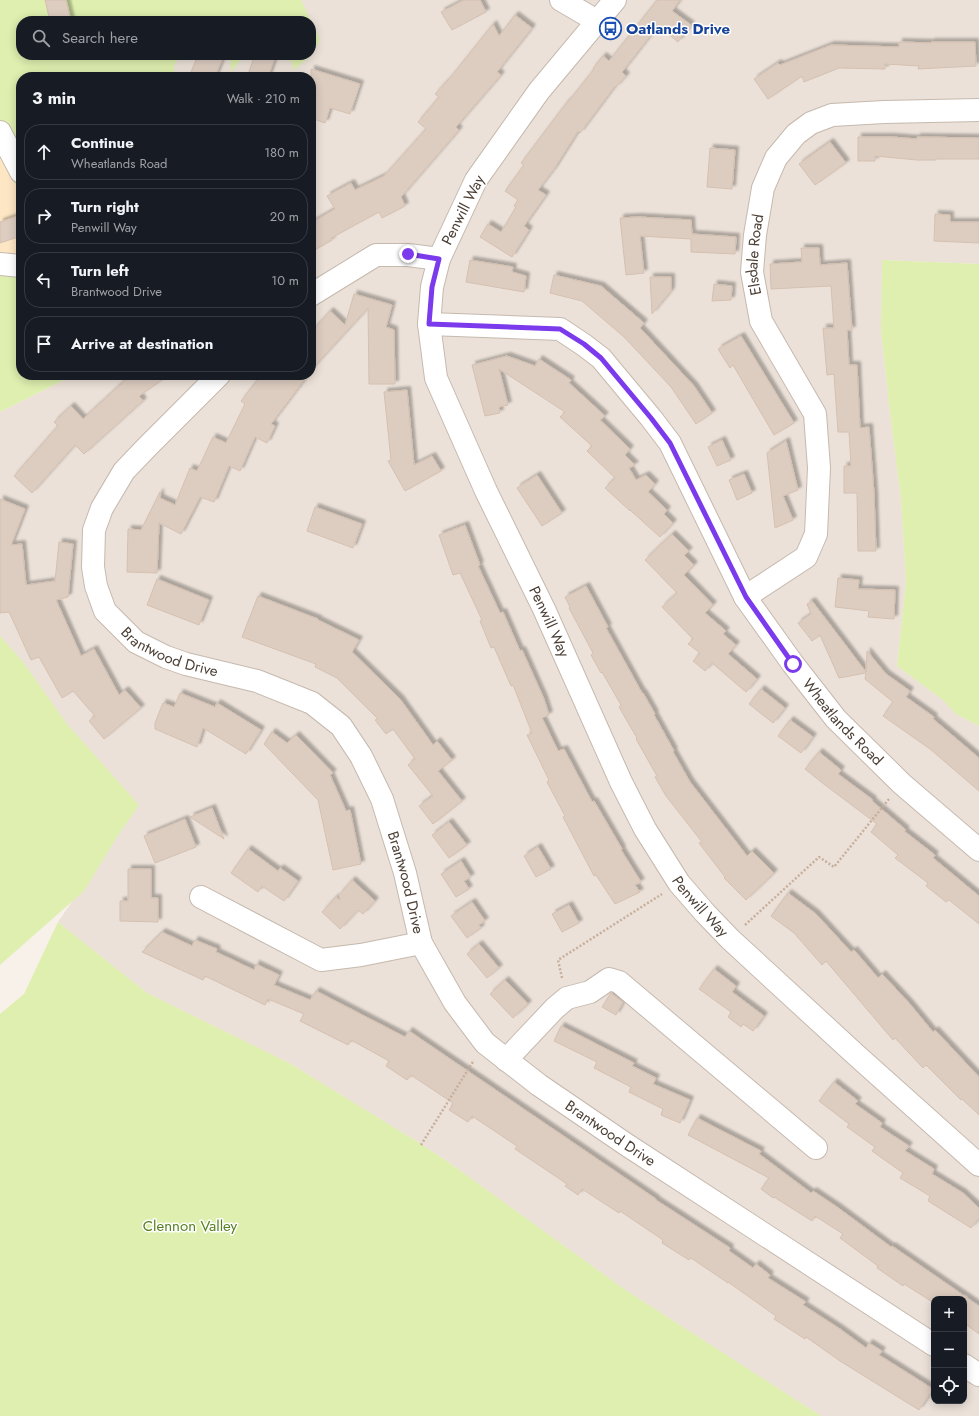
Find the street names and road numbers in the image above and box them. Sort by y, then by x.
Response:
street label: Penwill Way [436,171,490,249]
street label: Elsdale Road [741,212,769,297]
street label: Penwill Way [523,582,575,661]
street label: Brantwood Drive [116,622,221,682]
street label: Wheatlands Road [797,674,888,771]
street label: Brantwood Drive [382,829,430,936]
street label: Penwill Way [666,872,734,943]
street label: Brantwood Drive [561,1095,660,1172]

